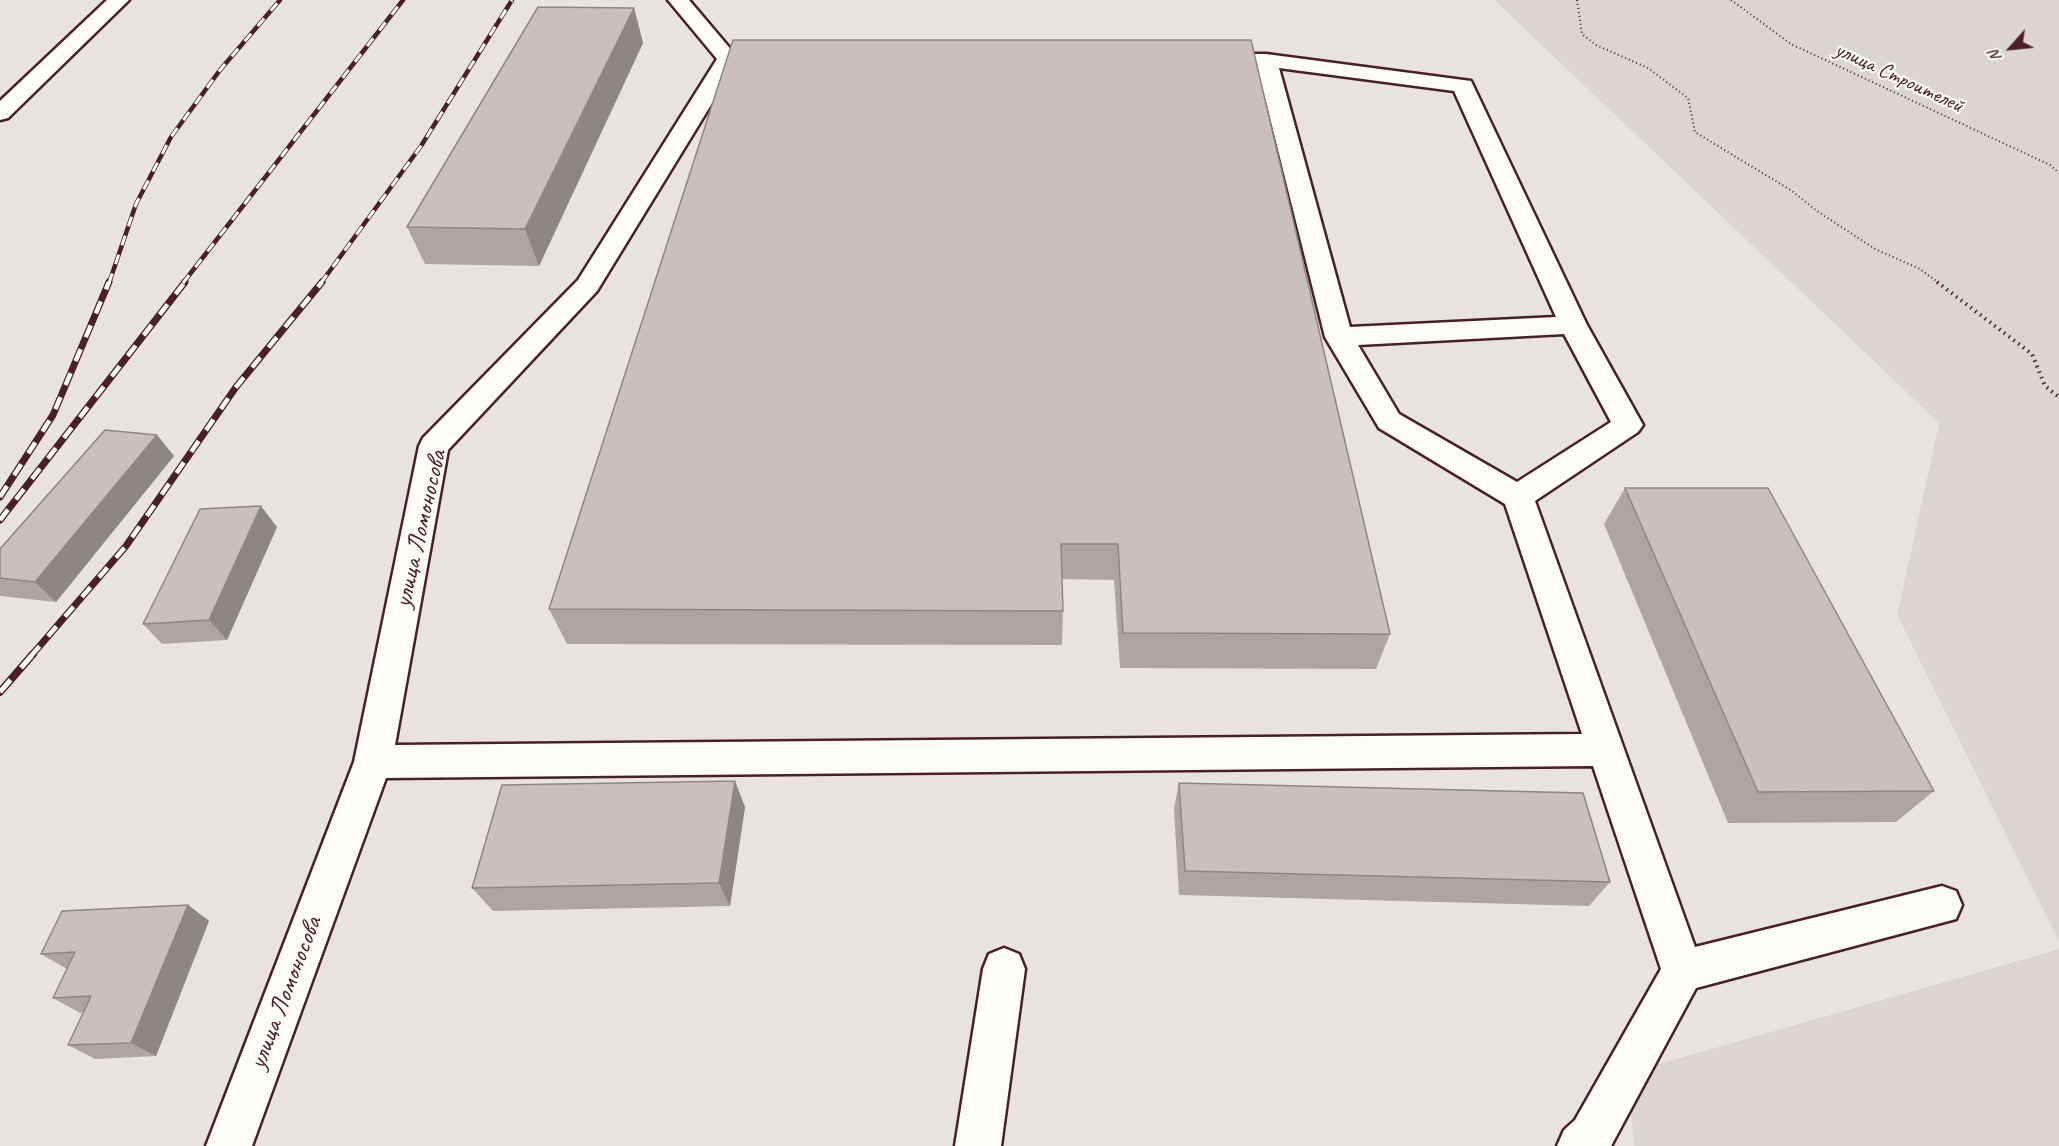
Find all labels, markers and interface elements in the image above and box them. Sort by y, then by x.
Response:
north arrow [1981,18,2041,78]
street label: улица Строителей [1831,37,1967,119]
text: N [1984,47,2006,65]
street label: улица Ломоносова [388,447,454,611]
street label: улица Ломоносова [243,912,329,1074]

